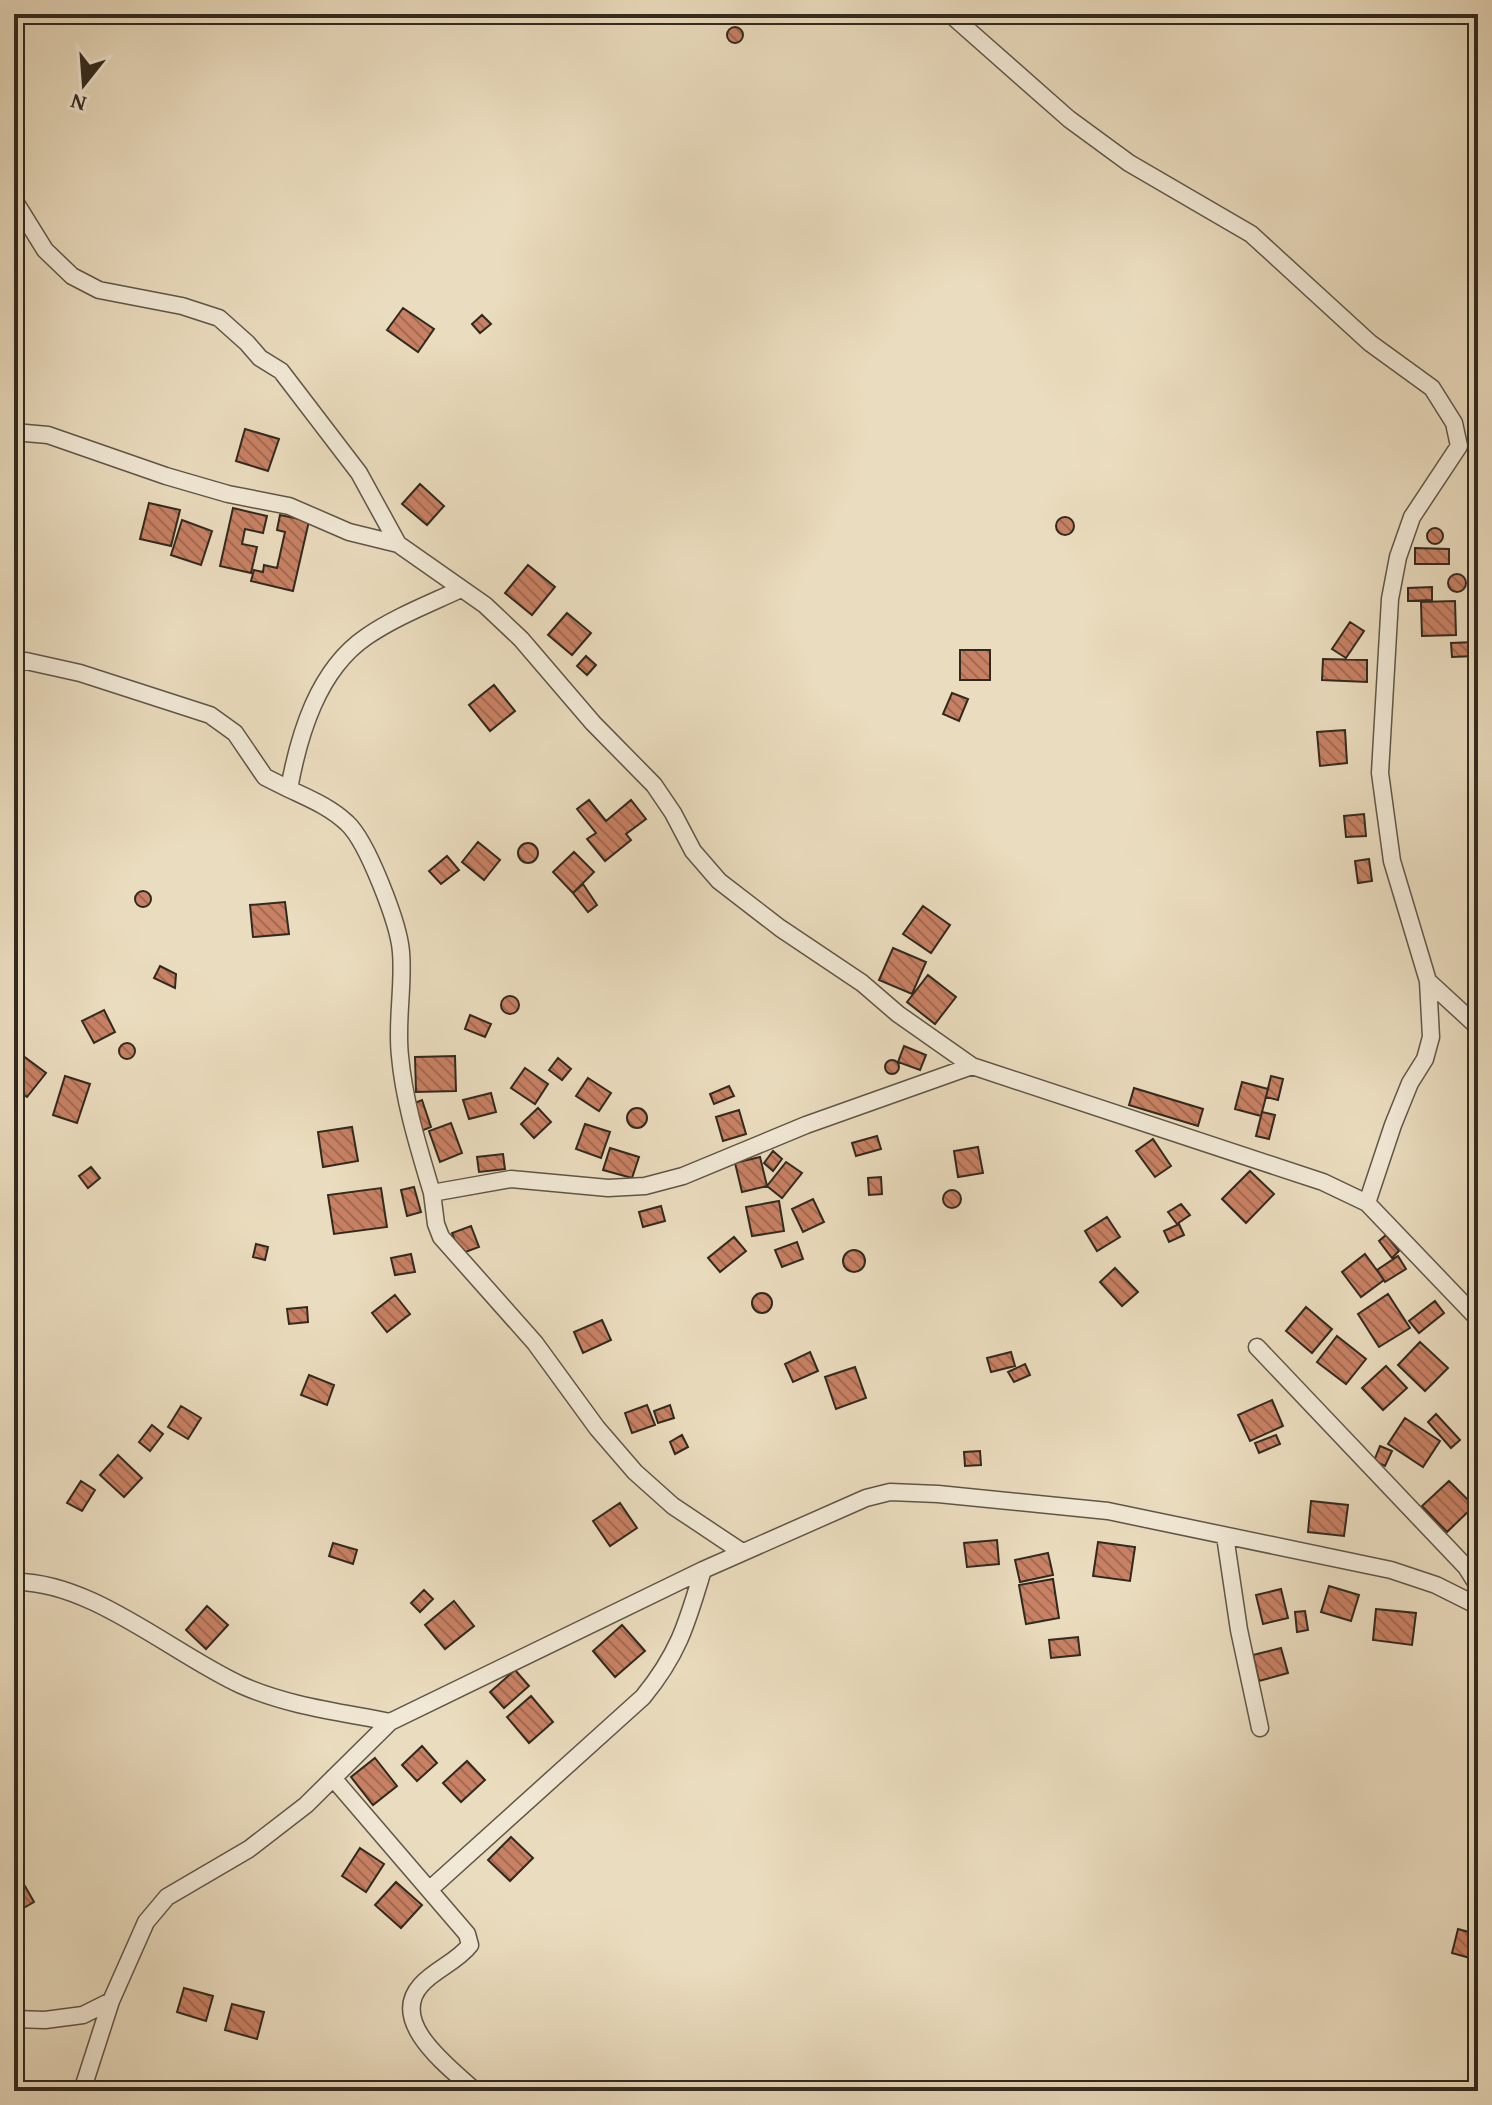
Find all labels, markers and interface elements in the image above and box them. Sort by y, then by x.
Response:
north arrow [44,44,124,124]
text: N [66,86,90,121]

